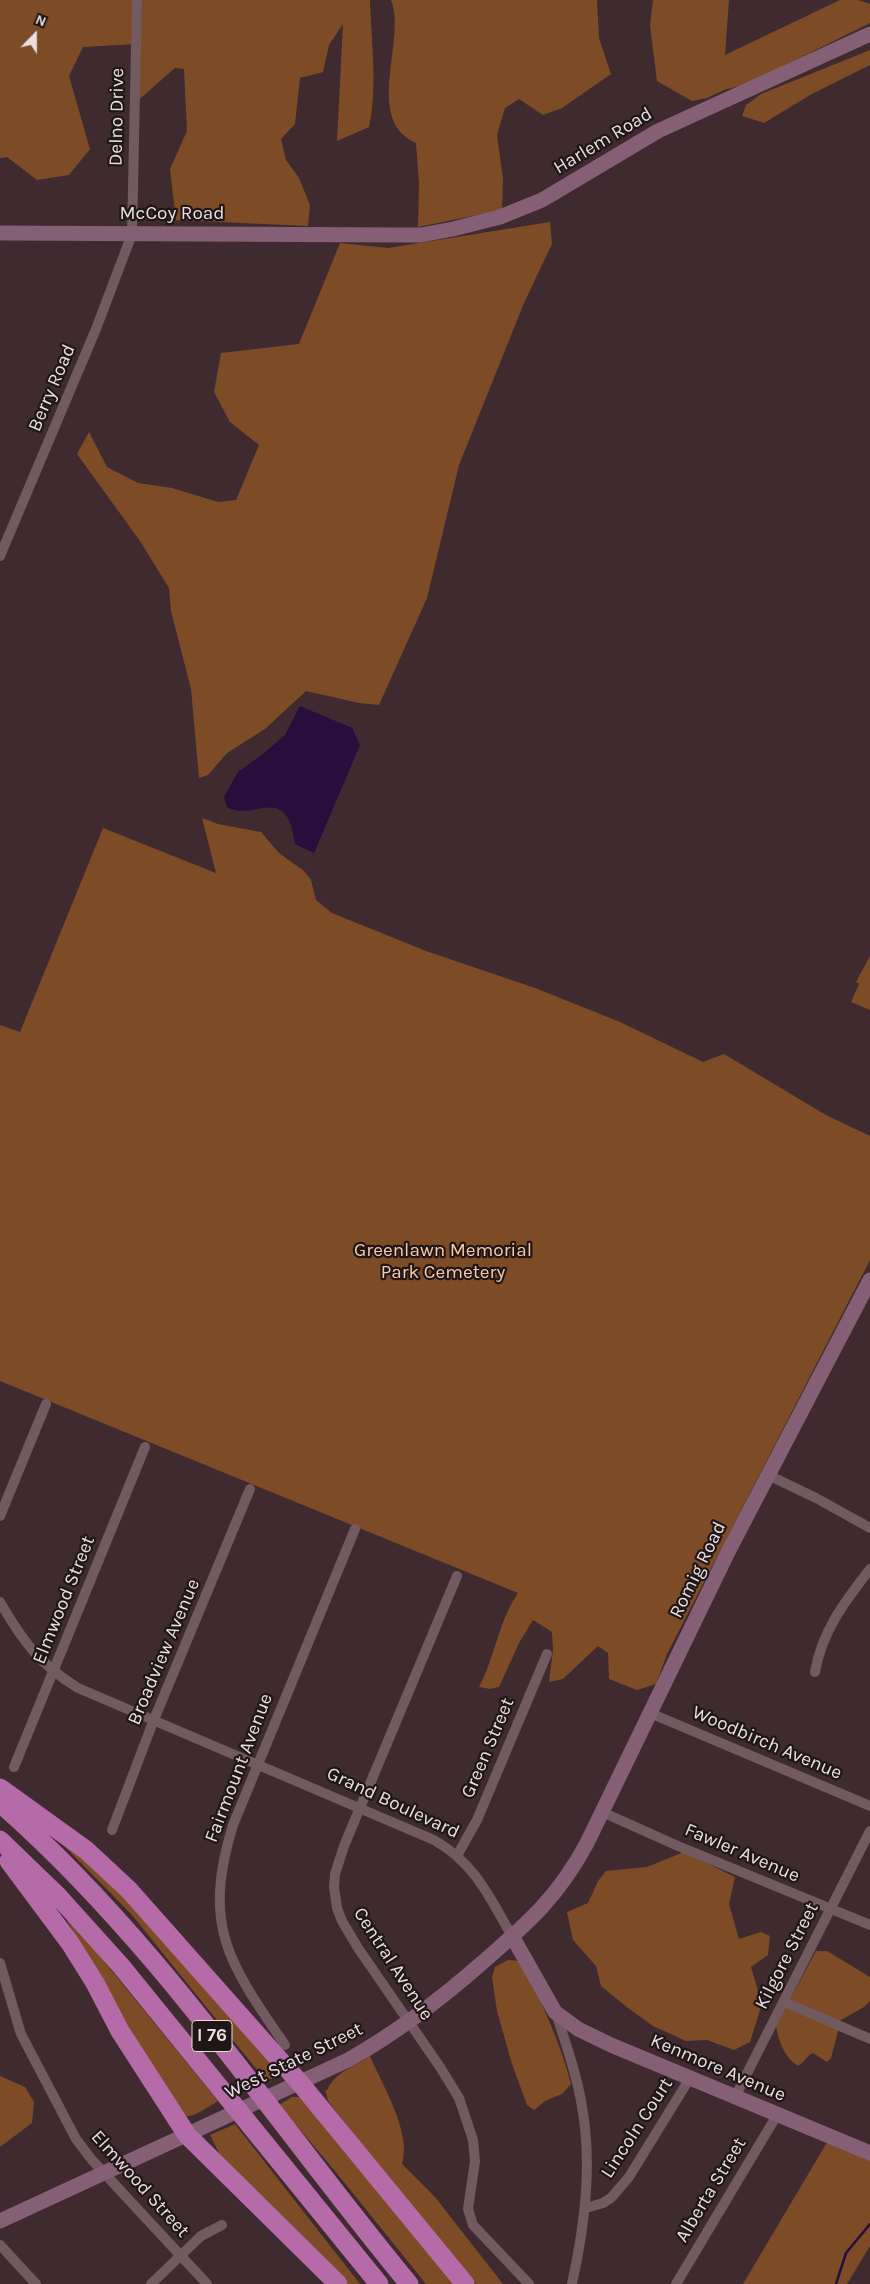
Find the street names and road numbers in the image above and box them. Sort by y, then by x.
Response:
street label: Delno Drive [105,68,129,166]
street label: Harlem Road [549,103,657,179]
street label: McCoy Road [119,203,225,225]
street label: Berry Road [23,341,81,435]
street label: Romig Road [665,1518,731,1622]
street label: Elmwood Street [28,1533,100,1667]
street label: Broadview Avenue [123,1575,205,1729]
street label: Fairmount Avenue [200,1690,278,1846]
street label: Green Street [457,1694,519,1802]
street label: Woodbirch Avenue [689,1701,845,1785]
street label: Grand Boulevard [323,1762,463,1844]
street label: Fawler Avenue [681,1819,803,1887]
street label: Kilgore Street [750,1899,824,2013]
street label: Central Avenue [348,1903,438,2025]
street label: West State Street [221,2018,367,2104]
road number: I 76 [192,2020,232,2052]
street label: Kenmore Avenue [647,2029,789,2107]
street label: Lincoln Court [596,2074,678,2182]
street label: Elmwood Street [86,2126,194,2242]
street label: Alberta Street [671,2133,751,2247]

